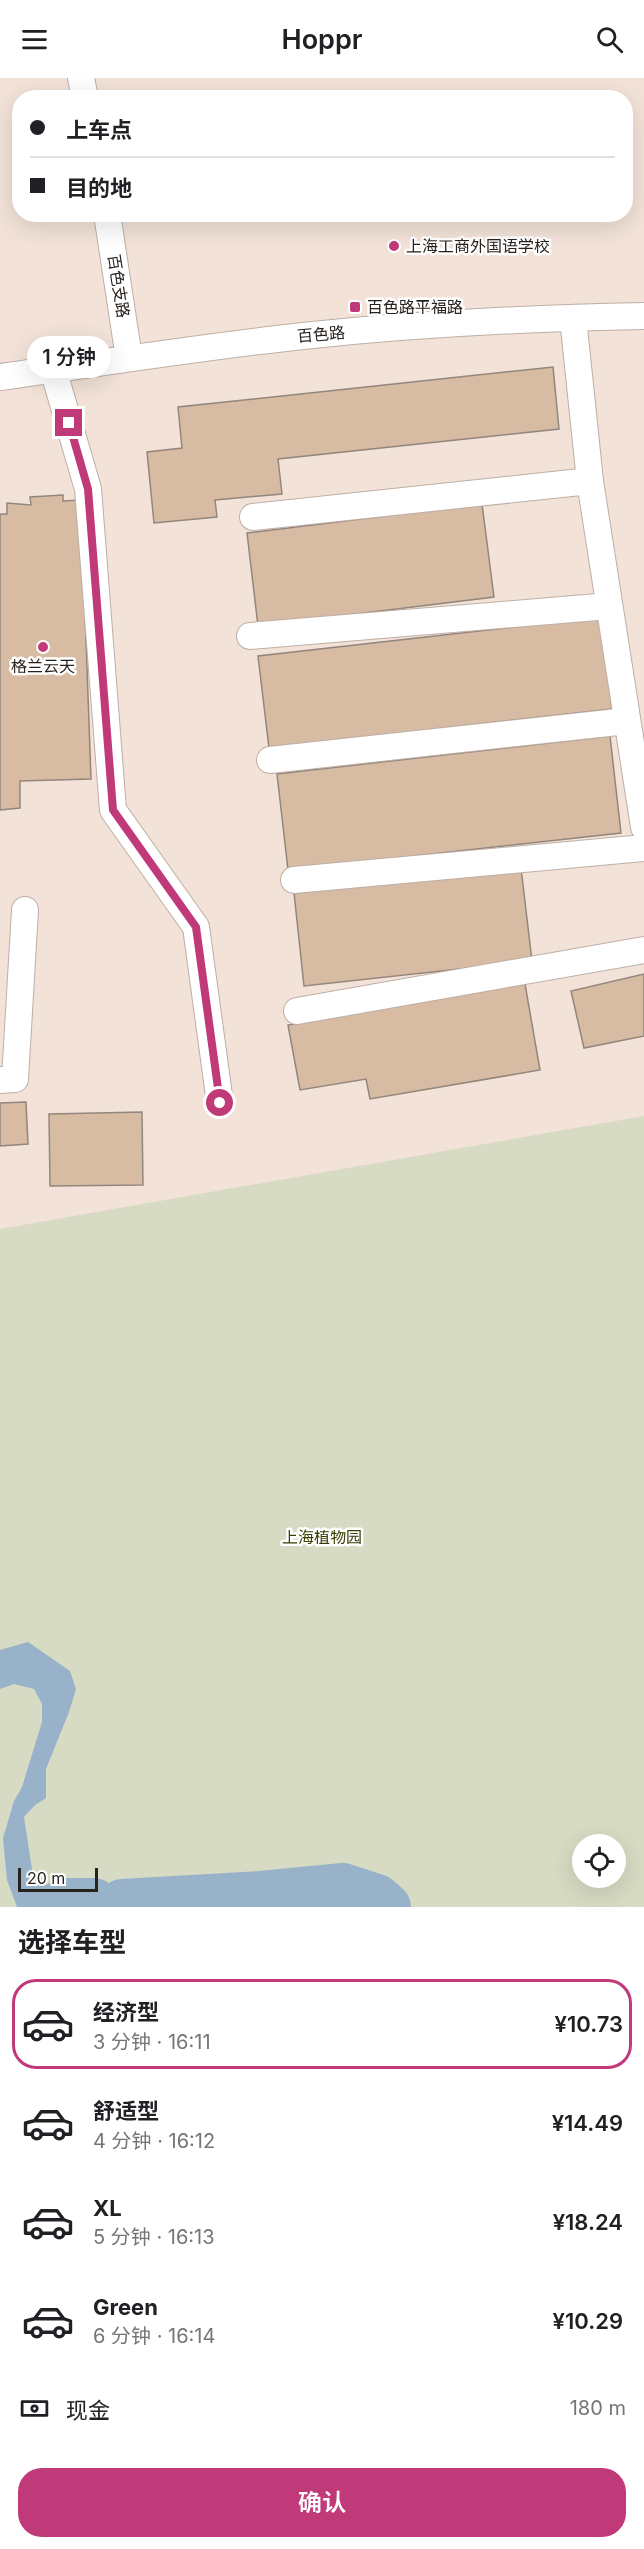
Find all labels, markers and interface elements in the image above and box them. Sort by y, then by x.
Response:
icon: menu [18,23,51,56]
text: Hoppr [282,23,363,56]
icon: search [593,23,626,56]
text: 上车点 [66,117,132,143]
text: 目的地 [66,175,132,201]
place label: 上海工商外国语学校 [406,236,550,256]
marker: 上海工商外国语学校 [387,239,401,253]
street label: 百色支路 [104,253,134,319]
place label: 百色路平福路 [367,297,463,317]
marker: 百色路平福路 [348,300,362,314]
street label: 百色路 [296,322,346,346]
callout: 1 分钟 [27,336,111,378]
text: 1 分钟 [42,345,96,369]
route end [55,409,82,436]
marker: 格兰云天 [36,640,50,654]
place label: 格兰云天 [11,656,75,676]
route start [206,1089,233,1116]
park label: 上海植物园 [282,1527,362,1547]
map controls [572,1834,626,1888]
button: locate [572,1834,626,1888]
scale bar [18,1865,98,1892]
text: 20 m [27,1868,65,1888]
text: 选择车型 [18,1926,126,1959]
icon: car [21,1997,75,2051]
text: 经济型 [93,1999,159,2025]
text: ¥10.73 [555,2011,623,2037]
text: 3 分钟 · 16:11 [93,2030,211,2054]
icon: car [21,2096,75,2150]
text: 舒适型 [93,2098,159,2124]
text: ¥14.49 [552,2110,623,2136]
text: 4 分钟 · 16:12 [93,2129,215,2153]
icon: car [21,2195,75,2249]
text: XL [93,2195,122,2221]
text: ¥18.24 [553,2209,623,2235]
text: 5 分钟 · 16:13 [93,2225,215,2249]
icon: car [21,2294,75,2348]
text: Green [93,2294,158,2320]
text: ¥10.29 [553,2308,623,2334]
text: 6 分钟 · 16:14 [93,2324,215,2348]
icon: cash [18,2392,51,2425]
text: 180 m [570,2396,626,2420]
text: 现金 [66,2397,110,2423]
button: 确认 [18,2468,626,2537]

